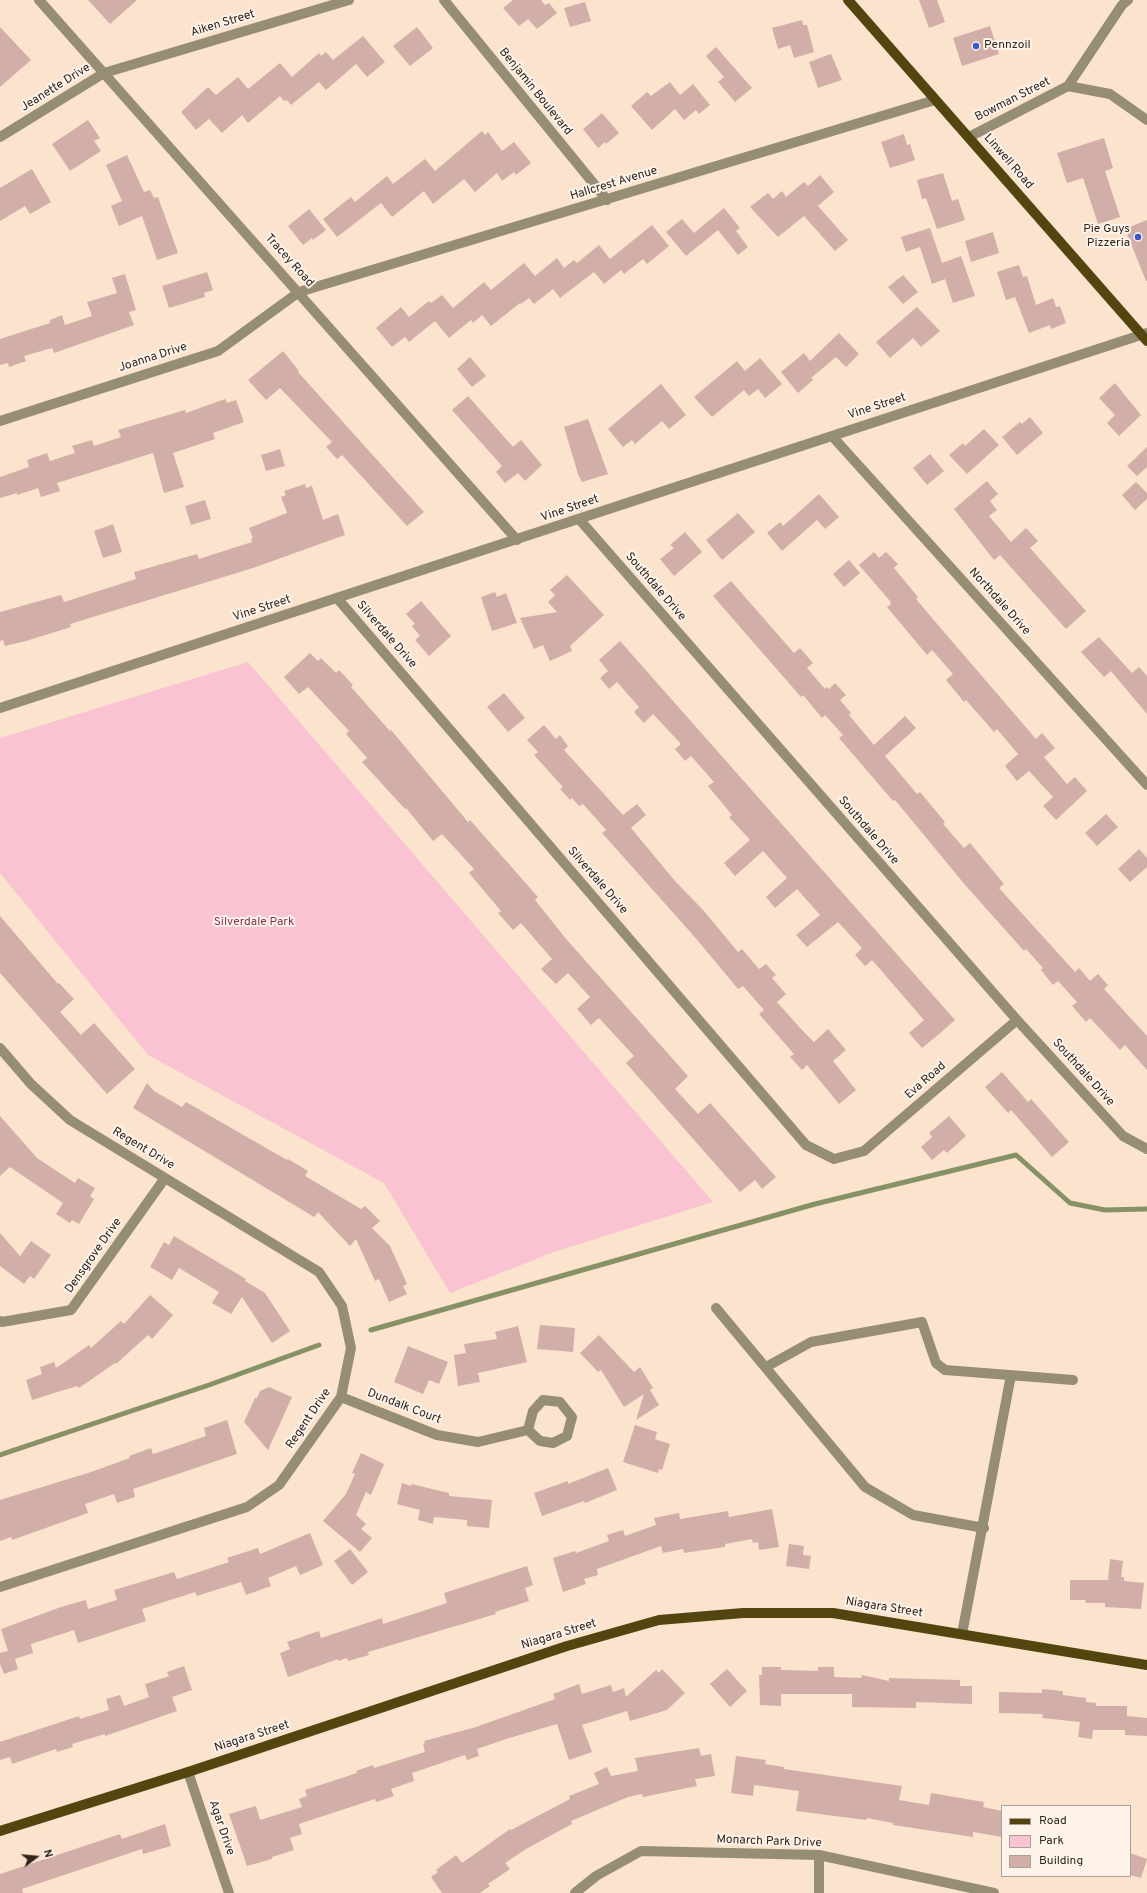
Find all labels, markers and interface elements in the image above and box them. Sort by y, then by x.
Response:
street label: Aiken Street [189,7,257,41]
place label: Pennzoil [984,39,1031,53]
marker: Pennzoil [971,41,981,51]
street label: Benjamin Boulevard [495,45,575,139]
street label: Jeanette Drive [19,61,93,115]
street label: Bowman Street [973,75,1053,125]
street label: Linwell Road [980,132,1036,192]
street label: Hallcrest Avenue [569,164,659,204]
place label: Pie Guys Pizzeria [1083,223,1130,251]
street label: Tracey Road [262,232,316,290]
marker: Pie Guys Pizzeria [1133,232,1143,242]
street label: Joanna Drive [117,340,189,376]
street label: Vine Street [846,391,908,423]
street label: Vine Street [539,492,601,526]
street label: Southdale Drive [621,550,689,624]
street label: Northdale Drive [965,566,1033,638]
street label: Vine Street [231,593,293,625]
street label: Silverdale Drive [353,598,419,672]
street label: Southdale Drive [834,794,902,868]
street label: Silverdale Drive [564,844,630,918]
park label: Silverdale Park [214,916,294,930]
street label: Southdale Drive [1049,1036,1117,1110]
street label: Eva Road [903,1059,949,1103]
street label: Regent Drive [109,1125,177,1173]
street label: Densgrove Drive [63,1216,125,1296]
street label: Regent Drive [283,1386,335,1452]
street label: Dundalk Court [365,1386,443,1428]
street label: Niagara Street [844,1595,924,1621]
street label: Niagara Street [520,1617,598,1653]
street label: Niagara Street [213,1718,291,1756]
street label: Agar Drive [205,1799,237,1857]
legend [1001,1805,1131,1877]
text: Road [1039,1813,1067,1829]
street label: Monarch Park Drive [716,1833,822,1851]
text: Park [1039,1833,1064,1849]
north arrow [16,1837,56,1877]
text: N [40,1848,55,1859]
text: Building [1039,1853,1083,1869]

